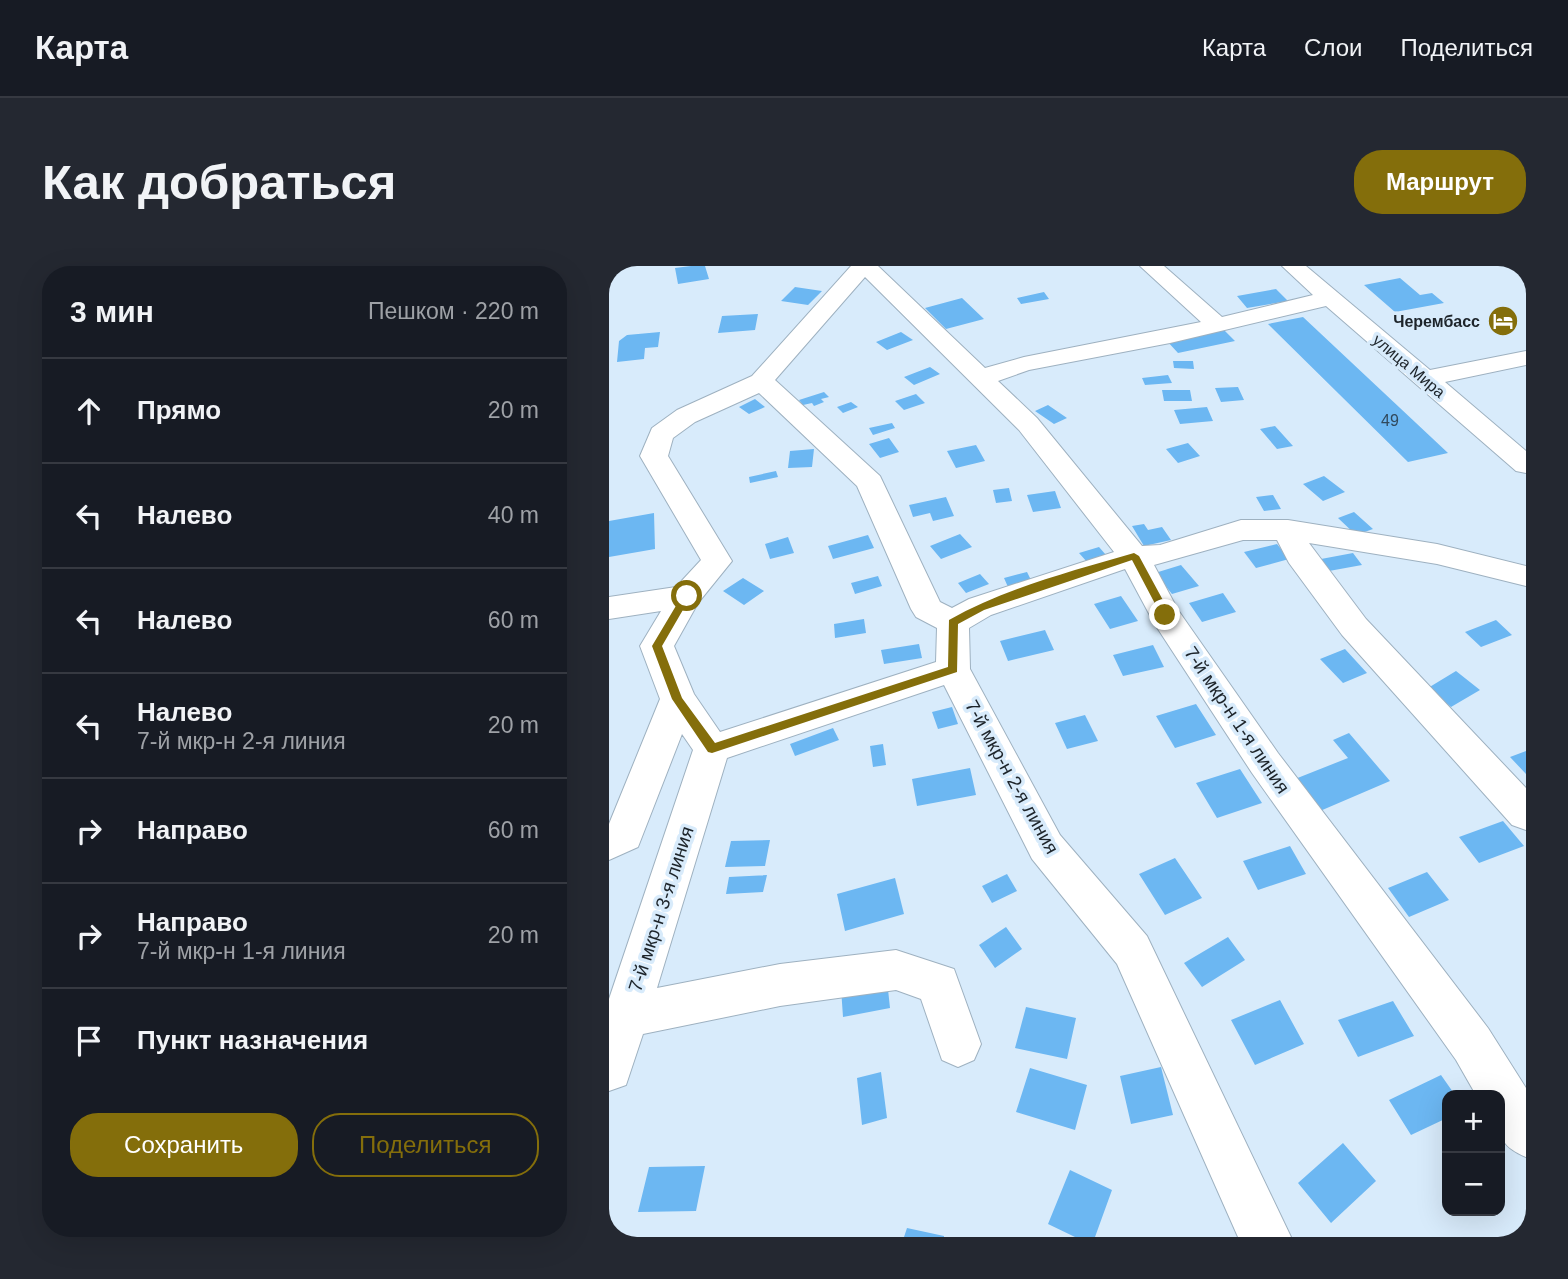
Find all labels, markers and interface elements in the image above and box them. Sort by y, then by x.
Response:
text: Карта [35,29,128,66]
text: Карта [1202,34,1266,61]
text: Слои [1304,34,1362,61]
text: Поделиться [1400,34,1533,61]
button: Маршрут [1354,150,1526,214]
text: Как добраться [42,155,396,209]
text: 3 мин [70,295,154,328]
text: Пешком · 220 m [368,298,539,324]
hotel icon: Черембасс [1486,304,1520,338]
place label: Черембасс [1393,313,1480,330]
street label: улица Мира [1370,331,1448,401]
icon: ahead [70,392,108,430]
text: Прямо [137,395,221,425]
text: 20 m [488,397,539,423]
house number: 49 [1381,412,1399,429]
icon: left [70,497,108,535]
text: Налево [137,500,232,530]
text: 40 m [488,502,539,528]
route start [671,580,702,611]
route end [1149,599,1180,630]
icon: left [70,602,108,640]
text: Налево [137,605,232,635]
text: 60 m [488,607,539,633]
street label: 7-й мкр-н 1-я линия [1180,643,1294,797]
text: Налево [137,697,232,727]
street label: 7-й мкр-н 2-я линия [961,697,1063,857]
icon: left [70,707,108,745]
text: 20 m [488,712,539,738]
text: 7-й мкр-н 2-я линия [137,728,346,754]
icon: right [70,812,108,850]
text: Направо [137,815,248,845]
text: 60 m [488,817,539,843]
street label: 7-й мкр-н 3-я линия [624,824,698,994]
text: Направо [137,907,248,937]
icon: right [70,917,108,955]
text: 20 m [488,922,539,948]
text: 7-й мкр-н 1-я линия [137,938,346,964]
icon: arrive [70,1022,108,1060]
text: Пункт назначения [137,1025,368,1055]
map controls [1442,1090,1505,1216]
button: + [1442,1090,1505,1153]
button: Сохранить [70,1113,298,1177]
button: Поделиться [312,1113,539,1177]
button: − [1442,1153,1505,1216]

